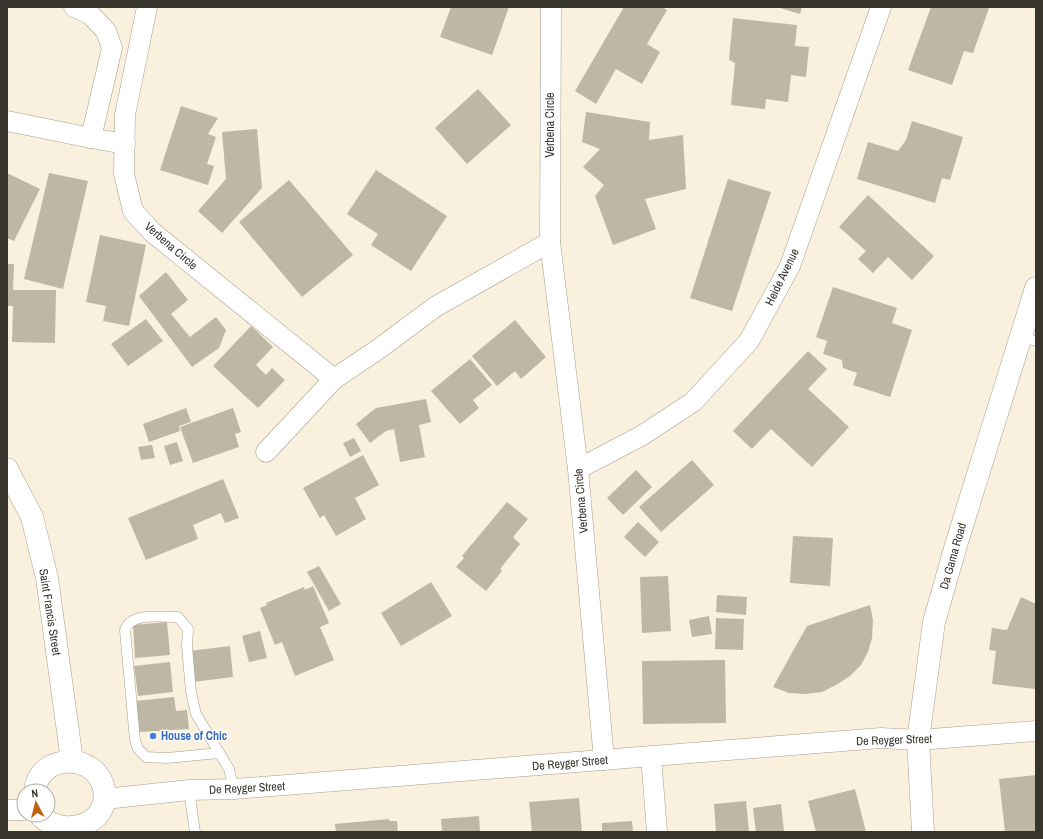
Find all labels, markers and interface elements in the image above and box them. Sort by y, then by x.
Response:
street label: Verbena Circle [542,92,558,158]
street label: Verbena Circle [141,219,201,273]
street label: Heide Avenue [761,246,803,308]
street label: Verbena Circle [570,468,592,534]
street label: Da Gama Road [936,521,970,591]
street label: Saint Francis Street [35,568,65,657]
place label: House of Chic [161,728,228,744]
marker: House of Chic [148,731,158,741]
street label: De Reyger Street [856,731,933,749]
street label: De Reyger Street [531,752,609,774]
street label: De Reyger Street [209,778,286,798]
north arrow [16,783,56,823]
text: N [31,786,39,800]

